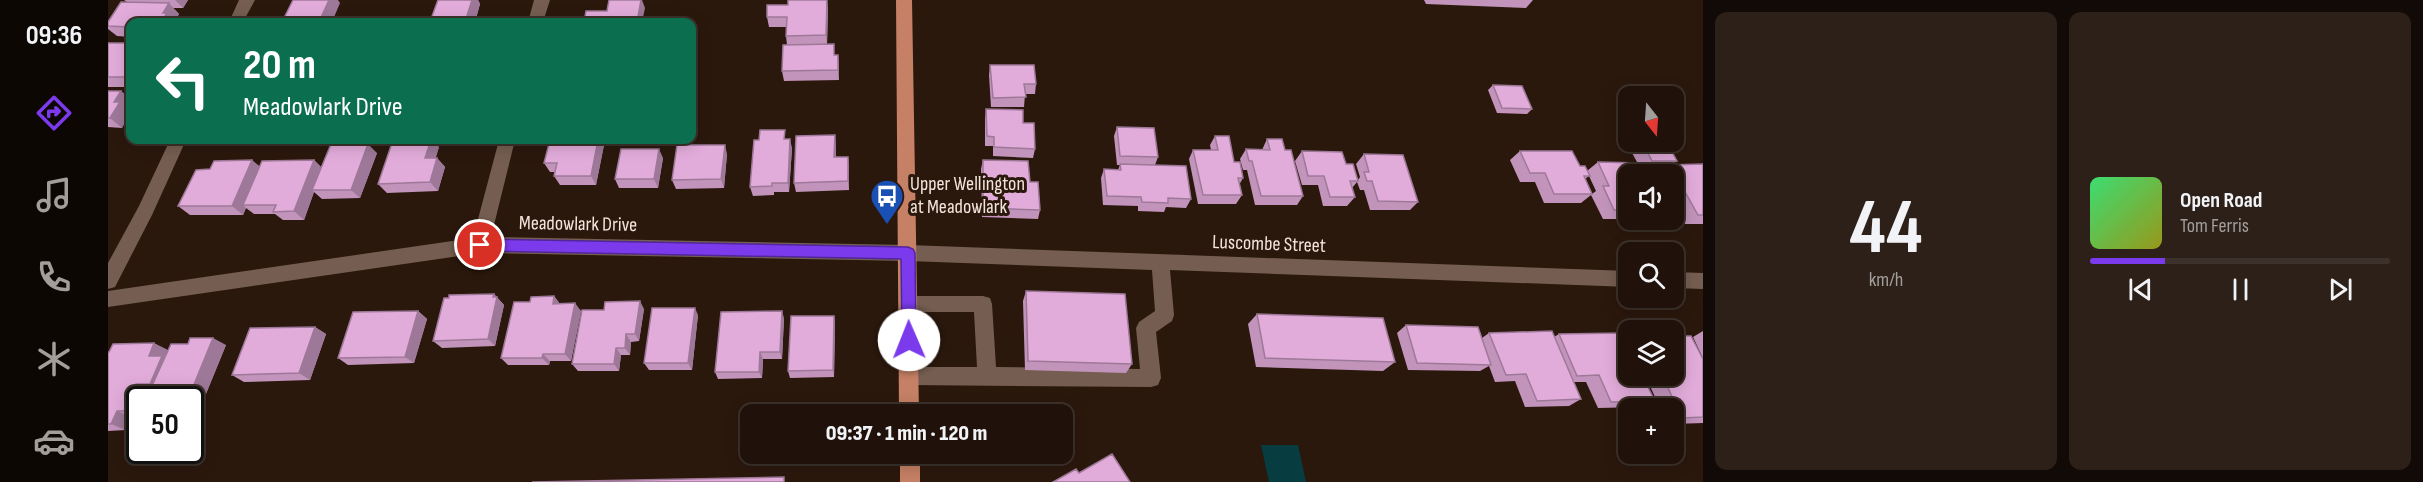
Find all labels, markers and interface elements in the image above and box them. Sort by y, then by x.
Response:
text: 09:36 [26,20,82,52]
text: 20 m [243,40,316,91]
icon: left [144,42,222,120]
north arrow [1618,86,1684,152]
map controls [1618,86,1684,464]
text: Meadowlark Drive [243,91,403,123]
icon: directions [33,92,75,134]
button: sound [1618,164,1684,230]
place label: Upper Wellington at Meadowlark [910,172,1025,219]
icon: music [33,174,75,216]
bus stop icon: Upper Wellington at Meadowlark [869,178,905,225]
text: 44 [1850,182,1922,275]
text: Open Road [2180,187,2262,214]
street label: Meadowlark Drive [519,211,637,237]
text: Tom Ferris [2180,214,2249,238]
pin [454,219,505,270]
icon: arrive [463,228,496,261]
street label: Luscombe Street [1212,230,1326,258]
button: search [1618,242,1684,308]
icon: phone [33,256,75,298]
text: km/h [1869,268,1903,292]
icon: previous [2124,273,2157,306]
icon: pause [2224,273,2257,306]
icon: next [2324,273,2357,306]
position arrow [877,308,941,372]
button: layers [1618,320,1684,386]
icon: climate [33,338,75,380]
speed limit sign: 50 [126,386,204,464]
button: + [1618,398,1684,464]
icon: car [33,420,75,462]
text: 09:37 · 1 min · 120 m [826,420,987,447]

